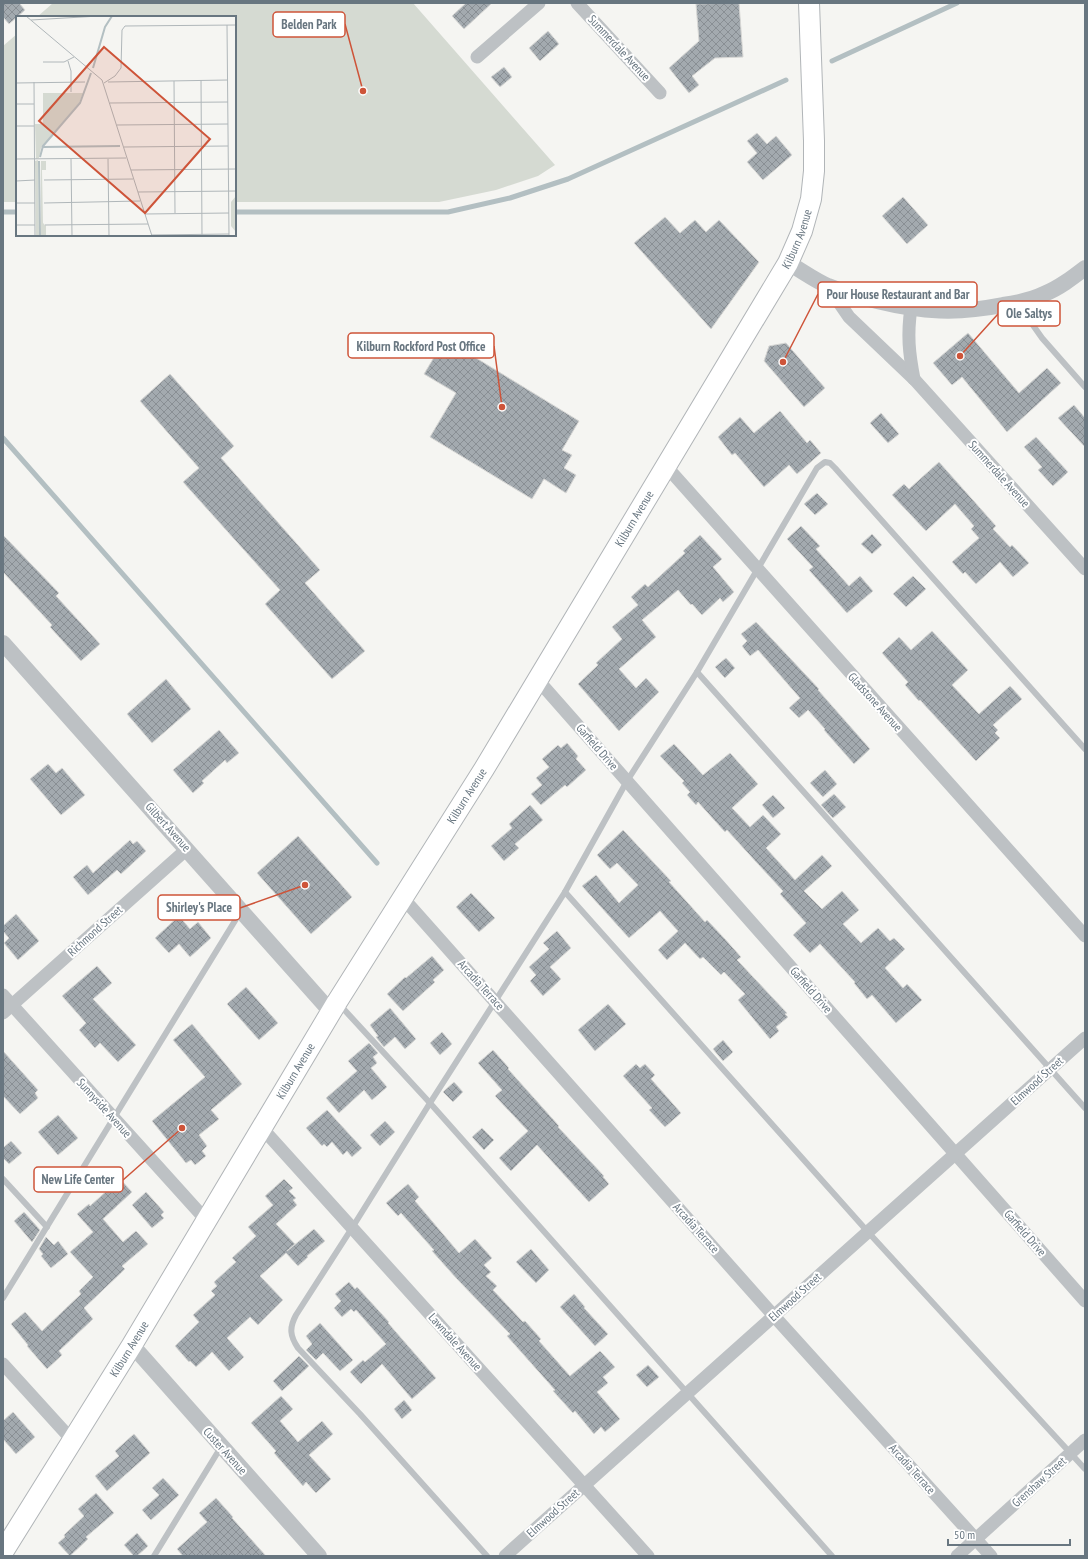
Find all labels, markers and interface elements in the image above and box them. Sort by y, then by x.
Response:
callout: Belden Park [273,12,345,37]
street label: Summerdale Avenue [585,12,654,84]
inset map [16,16,236,236]
text: Belden Park [281,16,337,33]
street label: Kilburn Avenue [778,207,815,272]
callout: Pour House Restaurant and Bar [818,282,977,307]
text: Pour House Restaurant and Bar [827,286,970,303]
callout: Ole Saltys [998,301,1060,326]
text: Ole Saltys [1006,305,1052,322]
callout: Kilburn Rockford Post Office [348,333,494,358]
text: Kilburn Rockford Post Office [357,338,486,355]
street label: Summerdale Avenue [966,437,1033,510]
street label: Kilburn Avenue [611,488,657,549]
street label: Gladstone Avenue [845,669,906,734]
street label: Garfield Drive [573,720,622,773]
street label: Kilburn Avenue [443,765,490,826]
street label: Gilbert Avenue [142,799,194,854]
callout: Shirley's Place [158,895,240,920]
text: Shirley's Place [166,899,232,916]
street label: Richmond Street [64,902,126,959]
street label: Arcadia Terrace [455,956,508,1013]
street label: Garfield Drive [787,963,836,1016]
street label: Kilburn Avenue [273,1040,318,1102]
street label: Elmwood Street [1007,1053,1067,1108]
street label: Sunnyside Avenue [74,1075,135,1140]
callout: New Life Center [34,1167,123,1192]
text: New Life Center [42,1171,115,1188]
street label: Arcadia Terrace [670,1199,723,1256]
street label: Garfield Drive [1001,1206,1050,1259]
street label: Elmwood Street [765,1269,825,1324]
street label: Lawndale Avenue [426,1310,485,1374]
street label: Kilburn Avenue [106,1318,152,1380]
street label: Custer Avenue [200,1424,251,1477]
street label: Arcadia Terrace [886,1440,939,1497]
street label: Grenshaw Street [1008,1453,1069,1510]
street label: Elmwood Street [523,1485,583,1540]
scale bar [948,1521,1070,1547]
text: 50 m [954,1527,975,1542]

